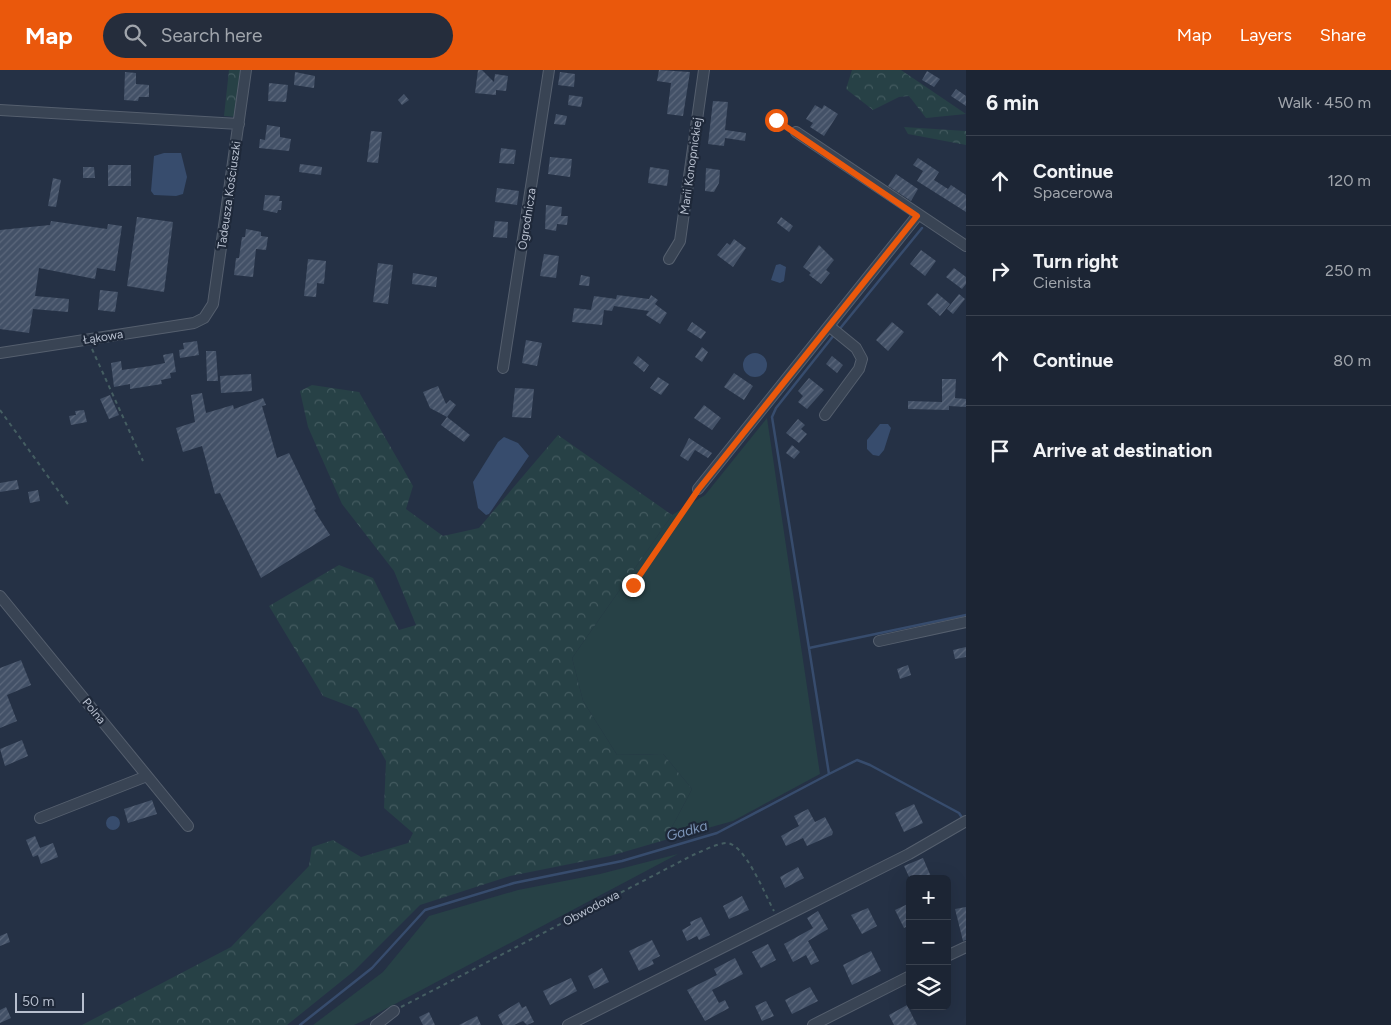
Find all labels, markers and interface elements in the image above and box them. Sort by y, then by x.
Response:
search box [103,13,453,58]
text: Map [25,21,73,50]
icon: search [121,21,149,49]
text: Search here [161,24,262,47]
text: Map [1177,24,1212,46]
text: Layers [1240,24,1292,46]
text: Share [1320,24,1366,46]
text: 6 min [986,90,1039,115]
text: Walk · 450 m [1278,93,1371,112]
route start [765,109,788,132]
street label: Marii Konopnickiej [677,116,705,216]
street label: Tadeusza Kościuszki [215,140,243,250]
text: Continue [1033,160,1113,183]
icon: ahead [986,167,1014,195]
text: 120 m [1328,171,1371,190]
text: Spacerowa [1033,183,1113,202]
street label: Ogrodnicza [515,187,539,251]
text: Turn right [1033,250,1119,273]
icon: right [986,257,1014,285]
text: 250 m [1325,261,1371,280]
text: Cienista [1033,273,1091,292]
street label: Łąkowa [82,327,124,347]
icon: ahead [986,347,1014,375]
text: Continue [1033,349,1113,372]
text: 80 m [1333,351,1371,370]
icon: arrive [986,437,1014,465]
text: Arrive at destination [1033,439,1212,462]
route end [622,574,645,597]
street label: Polna [79,695,109,727]
water label: Gadka [665,817,709,845]
map controls [906,875,951,1010]
button: + [906,875,951,920]
street label: Obwodowa [561,887,621,929]
button: − [906,920,951,965]
button: layers [906,965,951,1010]
scale bar [15,990,84,1013]
text: 50 m [22,993,54,1010]

